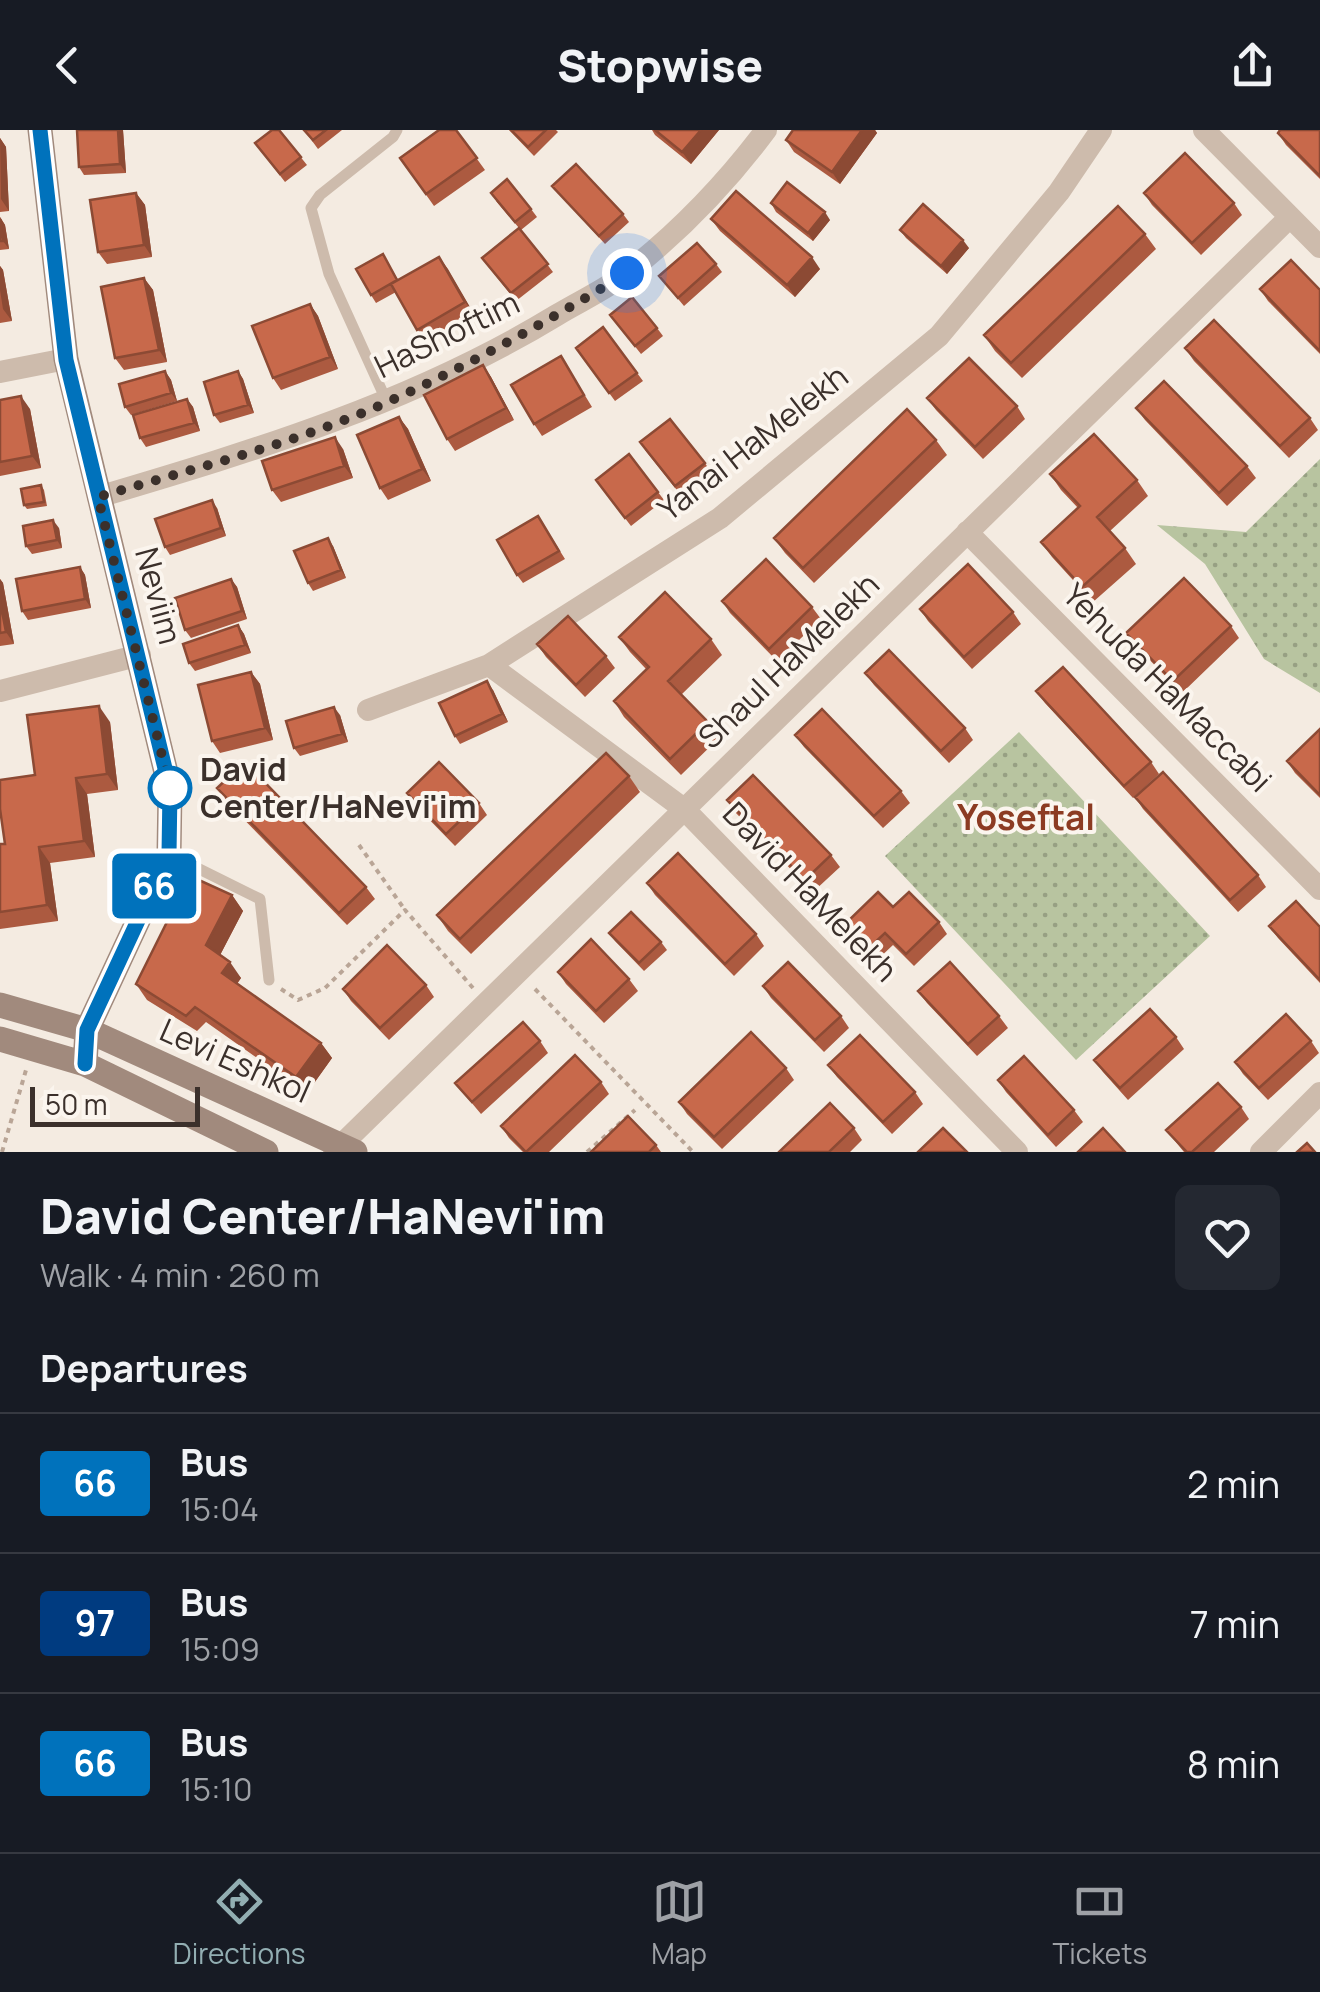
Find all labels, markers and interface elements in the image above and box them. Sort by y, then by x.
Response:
text: Stopwise [557,34,763,96]
icon: back [40,38,95,93]
icon: share [1225,38,1280,93]
your location [602,248,652,298]
street label: HaShoftim [367,280,526,388]
street label: Yanai HaMelekh [648,354,857,530]
street label: Neviim [125,543,193,649]
street label: Shaul HaMelekh [688,563,888,758]
street label: Yehuda HaMaccabi [1054,573,1282,801]
place label: David Center/HaNevi'im [200,747,476,828]
marker: David Center/HaNevi'im [149,767,191,809]
street label: David HaMelekh [714,792,908,991]
district label: Yoseftal [957,793,1095,841]
line badge: 66 [109,854,199,918]
text: 66 [132,862,176,910]
street label: Levi Eshkol [153,1007,318,1113]
scale bar [30,1082,200,1126]
text: 50 m [45,1085,108,1123]
text: David Center/HaNevi'im [40,1183,605,1248]
button: heart [1175,1185,1280,1290]
text: Walk · 4 min · 260 m [40,1253,320,1297]
text: Departures [40,1341,248,1393]
text: Bus [180,1435,248,1487]
text: 2 min [1187,1457,1280,1509]
text: 66 [73,1459,117,1507]
text: 15:04 [180,1487,259,1531]
text: Bus [180,1575,248,1627]
text: 7 min [1190,1597,1280,1649]
text: 97 [75,1599,115,1647]
text: 15:09 [180,1627,260,1671]
text: Bus [180,1715,248,1767]
text: 8 min [1187,1737,1280,1789]
text: 66 [73,1739,117,1787]
text: 15:10 [180,1767,253,1811]
tab: Directions [173,1874,306,1972]
tab: Map [651,1874,707,1972]
tab: Tickets [1053,1874,1147,1972]

